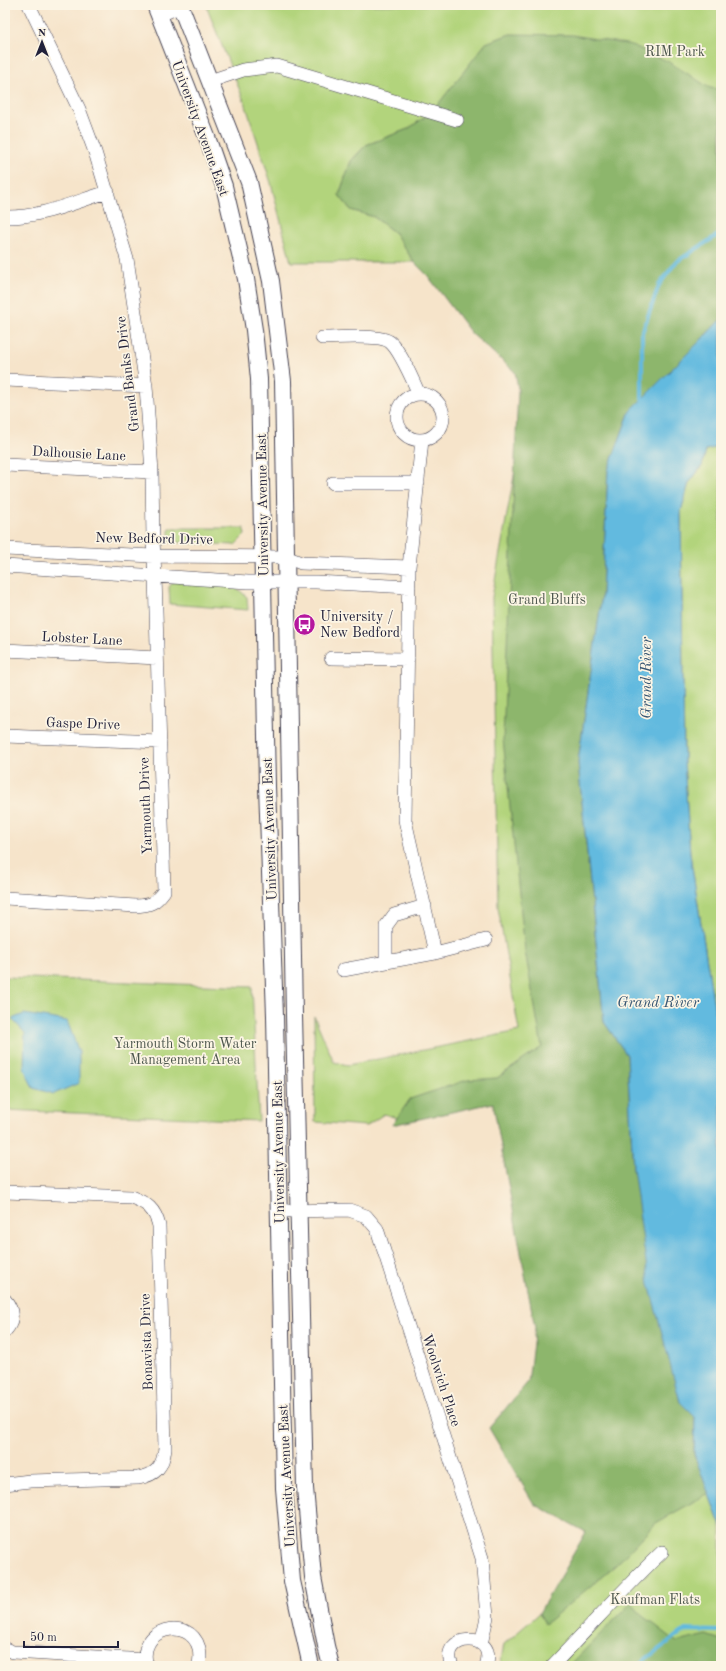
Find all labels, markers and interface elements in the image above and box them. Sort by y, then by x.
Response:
north arrow [22,22,62,62]
text: N [38,28,47,39]
park label: RIM Park [645,45,705,59]
street label: University Avenue East [169,59,231,198]
street label: Grand Banks Drive [114,315,142,433]
street label: University Avenue East [255,433,271,577]
street label: Dalhousie Lane [32,445,126,463]
street label: New Bedford Drive [95,531,213,547]
park label: Grand Bluffs [508,593,586,607]
place label: University / New Bedford [320,610,400,640]
bus stop icon: University / New Bedford [291,611,317,637]
street label: Lobster Lane [41,630,123,648]
water label: Grand River [640,637,655,719]
street label: Gaspe Drive [46,716,120,732]
street label: Yarmouth Drive [137,757,155,855]
street label: University Avenue East [261,757,279,901]
water label: Grand River [617,996,699,1011]
park label: Yarmouth Storm Water Management Area [113,1037,257,1067]
street label: University Avenue East [271,1080,287,1224]
street label: Bonavista Drive [138,1293,156,1391]
street label: Woolwich Place [420,1332,463,1428]
street label: University Avenue East [276,1404,298,1548]
park label: Kaufman Flats [610,1593,700,1607]
scale bar [24,1623,118,1649]
text: 50 m [30,1631,57,1644]

